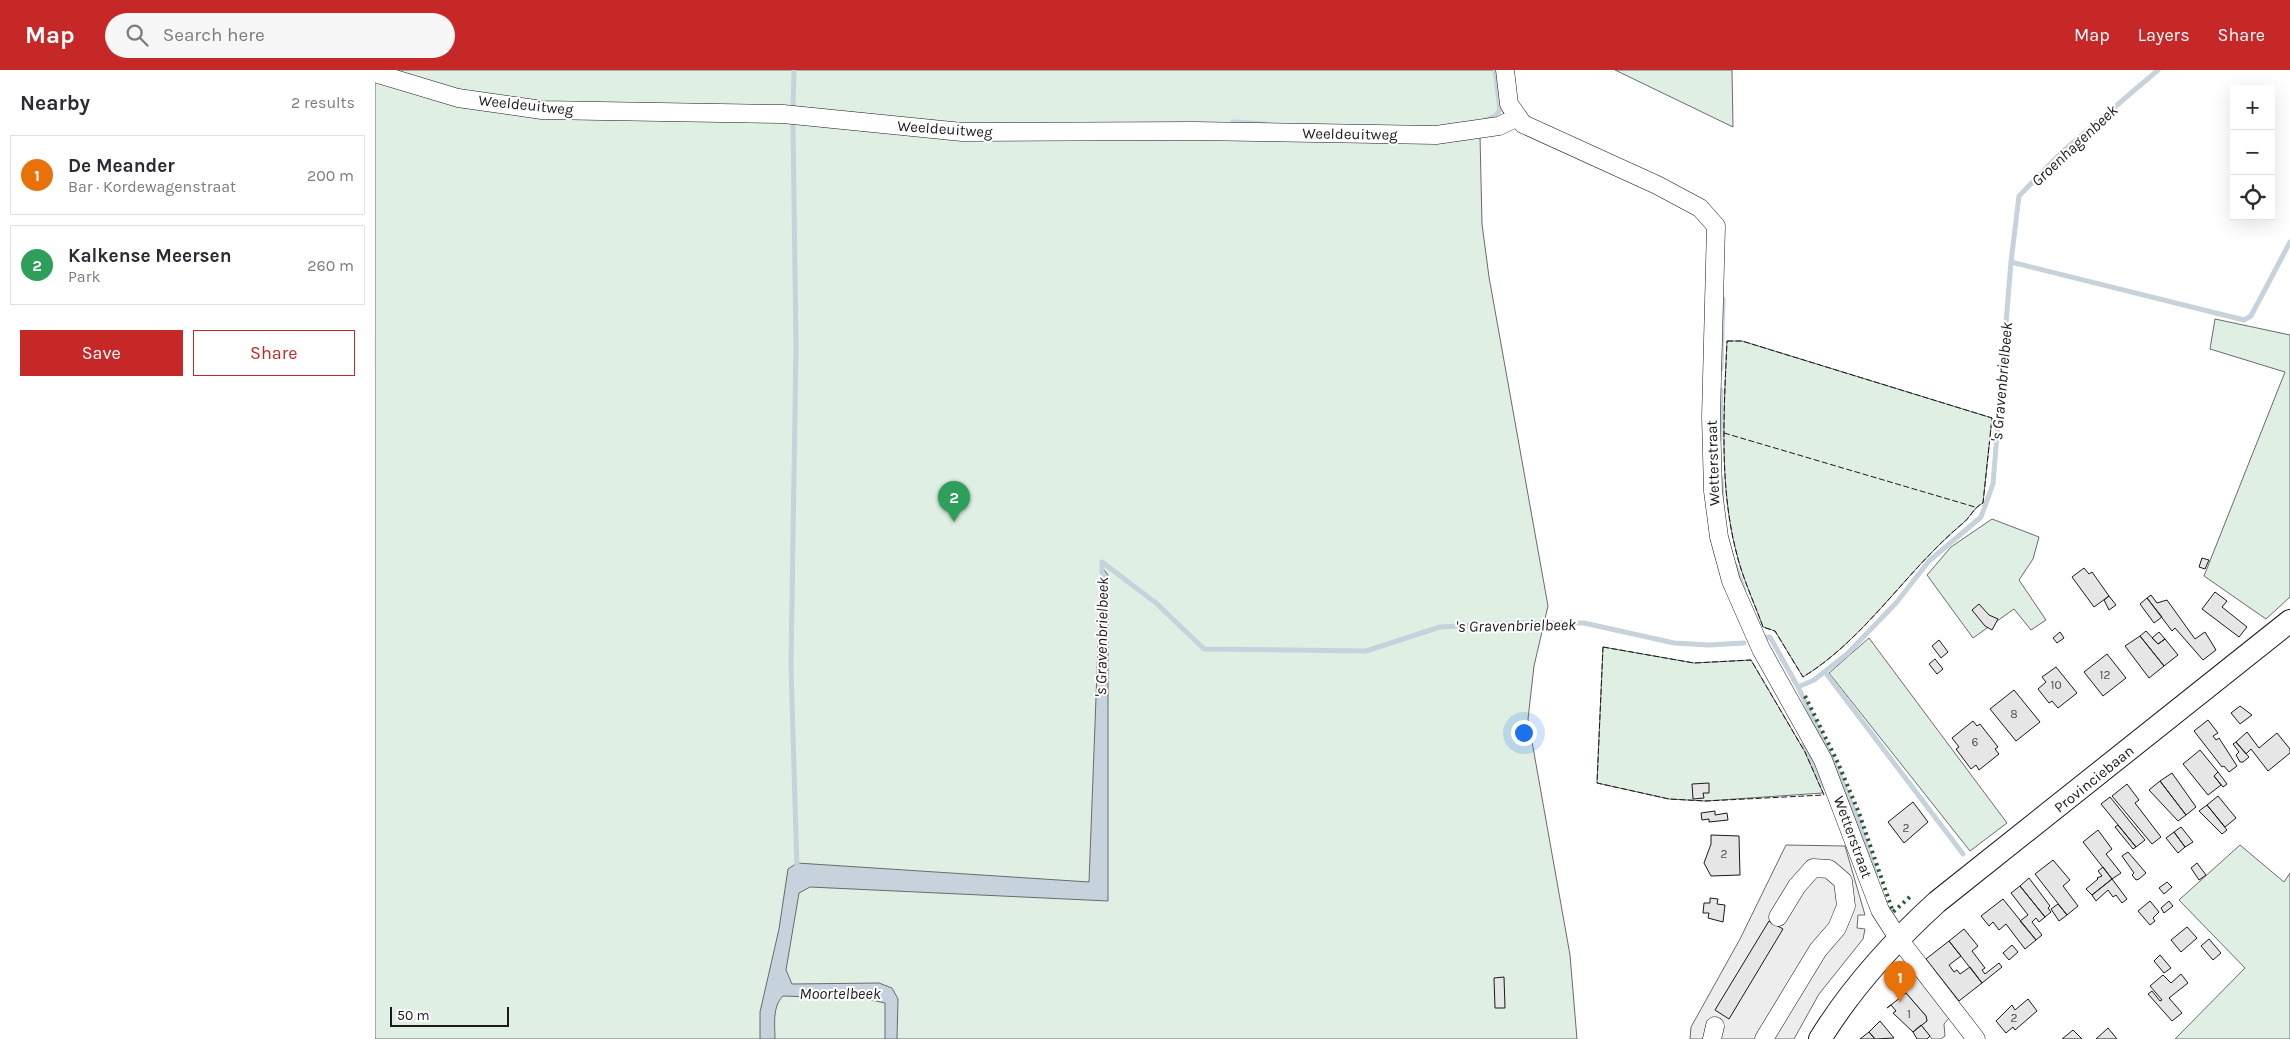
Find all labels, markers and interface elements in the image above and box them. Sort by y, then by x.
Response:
search box [105,13,455,58]
text: Map [25,21,75,49]
icon: search [123,21,151,49]
text: Search here [163,24,265,46]
text: Map [2074,24,2110,46]
text: Layers [2138,24,2190,46]
text: Share [2218,24,2265,46]
map controls [2230,85,2275,220]
button: + [2230,85,2275,130]
text: Nearby [20,91,90,115]
street label: Weeldeuitweg [478,91,575,119]
text: 2 results [291,93,355,112]
water label: Groenhagenbeek [2027,100,2122,190]
street label: Weeldeuitweg [897,117,994,141]
street label: Weeldeuitweg [1302,124,1398,144]
button: − [2230,130,2275,175]
text: De Meander [68,155,175,177]
text: 1 [34,166,40,185]
text: 200 m [307,166,354,185]
button: locate [2230,175,2275,220]
text: Bar · Kordewagenstraat [68,177,236,196]
text: Kalkense Meersen [68,245,232,267]
text: 2 [32,256,42,275]
text: 260 m [307,256,354,275]
text: Park [68,267,100,286]
water label: 's Gravenbrielbeek [1987,321,2016,443]
button: Save [20,330,183,376]
button: Share [193,330,355,376]
street label: Wetterstraat [1702,419,1723,506]
pin: 2 [938,481,970,522]
water label: 's Gravenbrielbeek [1091,576,1112,697]
water label: 's Gravenbrielbeek [1456,615,1577,636]
house number: 12 [2100,668,2111,682]
house number: 10 [2050,678,2062,692]
house number: 8 [2010,707,2018,721]
your location [1511,720,1537,746]
house number: 6 [1972,735,1979,749]
street label: Provinciebaan [2051,741,2137,817]
street label: Wetterstraat [1830,793,1876,881]
house number: 2 [1903,821,1910,835]
house number: 2 [1721,847,1728,861]
pin: 1 [1884,961,1916,1002]
water label: Moortelbeek [799,984,882,1003]
scale bar [390,1004,509,1027]
text: 50 m [397,1007,430,1024]
house number: 1 [1907,1007,1911,1021]
house number: 2 [2011,1011,2018,1025]

